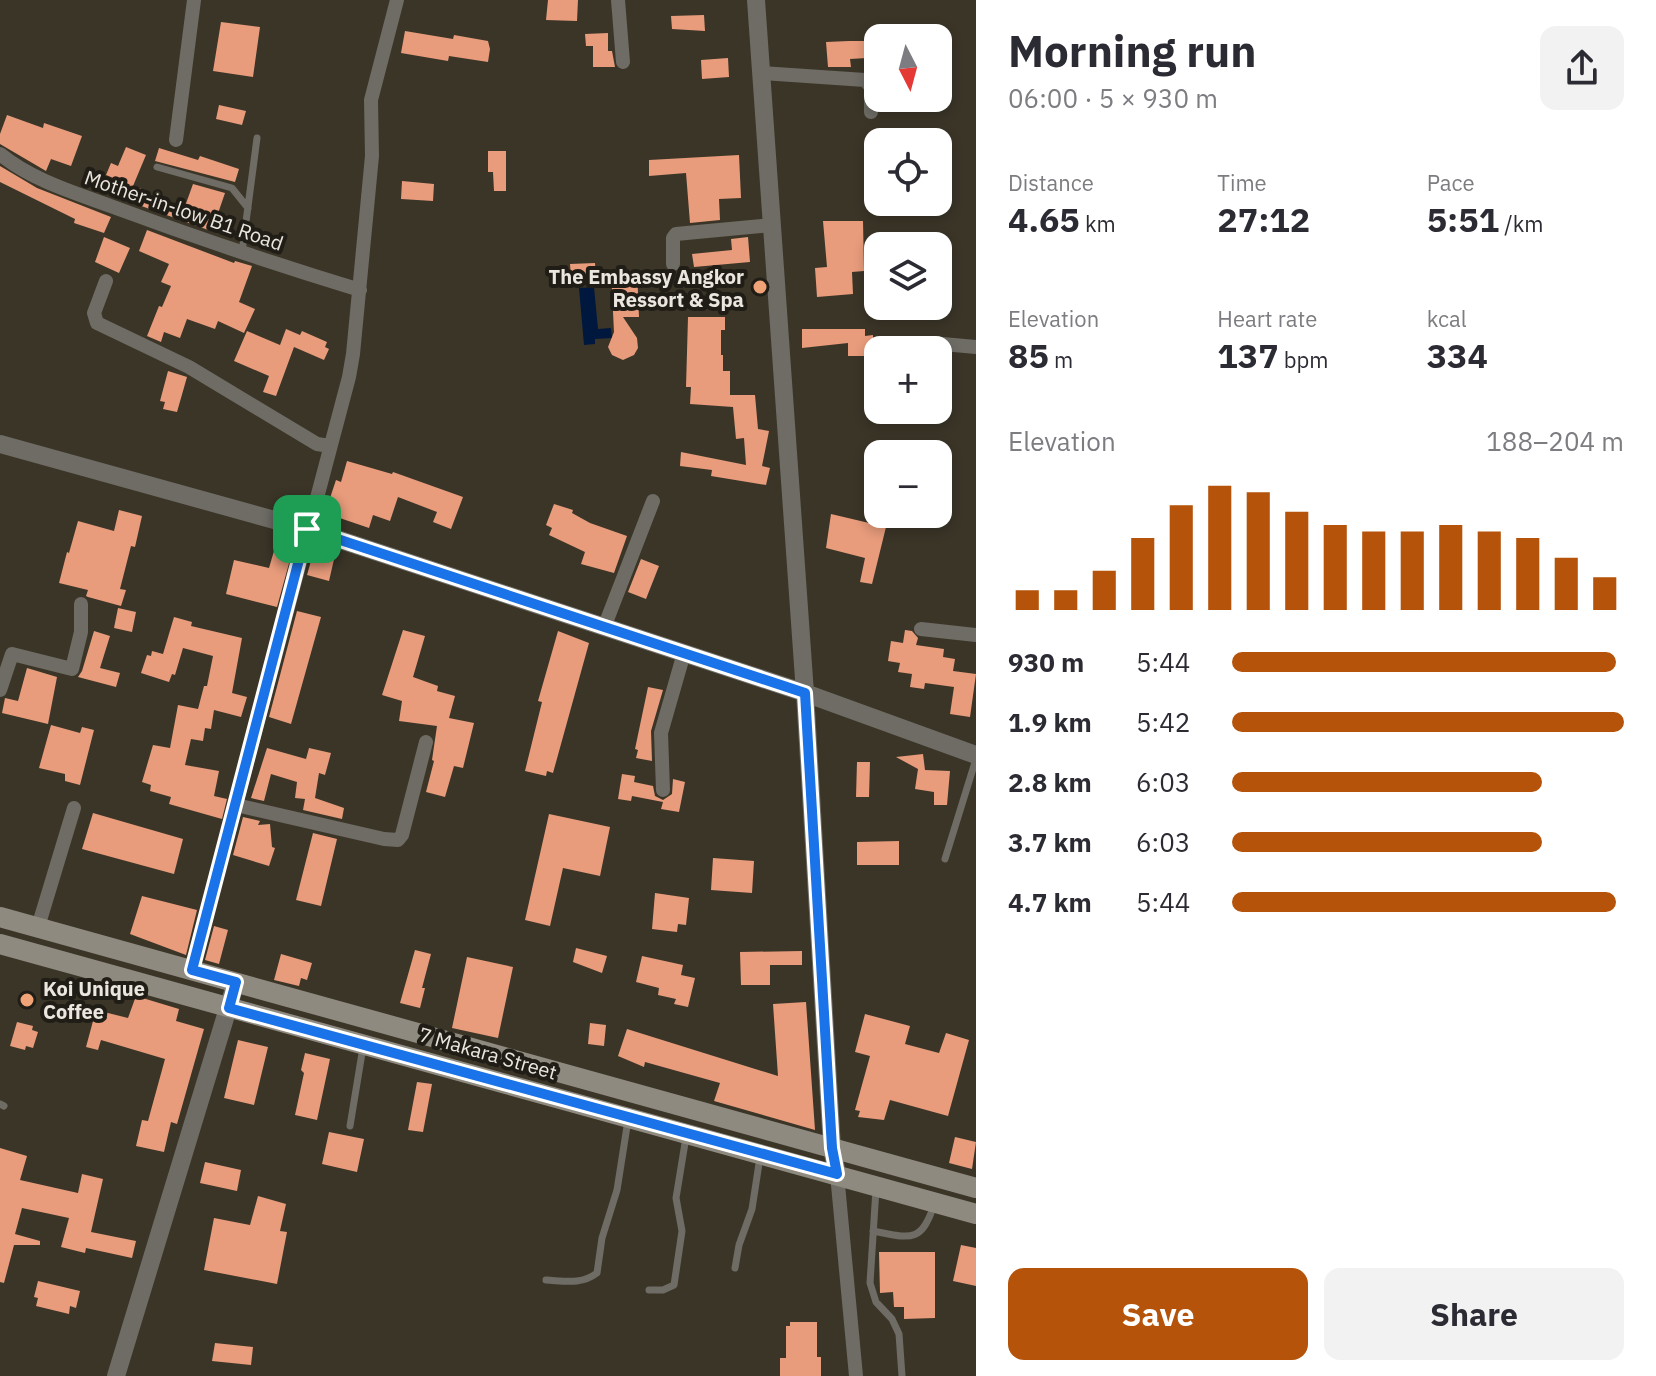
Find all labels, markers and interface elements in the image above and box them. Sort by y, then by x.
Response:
text: Morning run [1008,22,1257,79]
north arrow [864,24,952,112]
map controls [864,24,952,528]
button: share [1540,26,1624,110]
text: 06:00 · 5 × 930 m [1008,81,1218,115]
button: locate [864,128,952,216]
street label: Mother-in-low B1 Road [81,163,287,257]
text: Distance [1008,168,1094,197]
text: Time [1217,168,1267,197]
text: Pace [1427,168,1475,197]
text: 4.65 [1008,197,1080,241]
text: 27:12 [1217,197,1310,241]
text: 5:51 [1427,197,1499,241]
text: km [1080,209,1116,238]
text: /km [1499,209,1544,238]
button: layers [864,232,952,320]
place label: The Embassy Angkor Ressort & Spa [549,263,744,313]
marker: The Embassy Angkor Ressort & Spa [751,278,769,296]
text: Elevation [1008,304,1099,333]
text: Heart rate [1217,304,1317,333]
text: kcal [1427,304,1467,333]
text: 85 [1008,333,1049,377]
text: 137 [1217,333,1279,377]
text: 334 [1427,333,1488,377]
button: + [864,336,952,424]
text: m [1049,345,1073,374]
text: bpm [1279,345,1328,374]
text: Elevation [1008,424,1116,458]
text: 188–204 m [1486,424,1624,458]
button: − [864,440,952,528]
pin [273,495,341,563]
icon: arrive [285,507,329,551]
text: 930 m [1008,645,1084,679]
text: 5:44 [1136,645,1190,679]
text: 1.9 km [1008,705,1092,739]
text: 5:42 [1136,705,1190,739]
text: 2.8 km [1008,765,1092,799]
text: 6:03 [1136,765,1190,799]
text: 3.7 km [1008,825,1092,859]
text: 6:03 [1136,825,1190,859]
text: 4.7 km [1008,885,1092,919]
text: 5:44 [1136,885,1190,919]
place label: Koi Unique Coffee [43,975,145,1025]
marker: Koi Unique Coffee [18,991,36,1009]
street label: 7 Makara Street [416,1020,560,1086]
button: Save [1008,1268,1308,1360]
button: Share [1324,1268,1624,1360]

